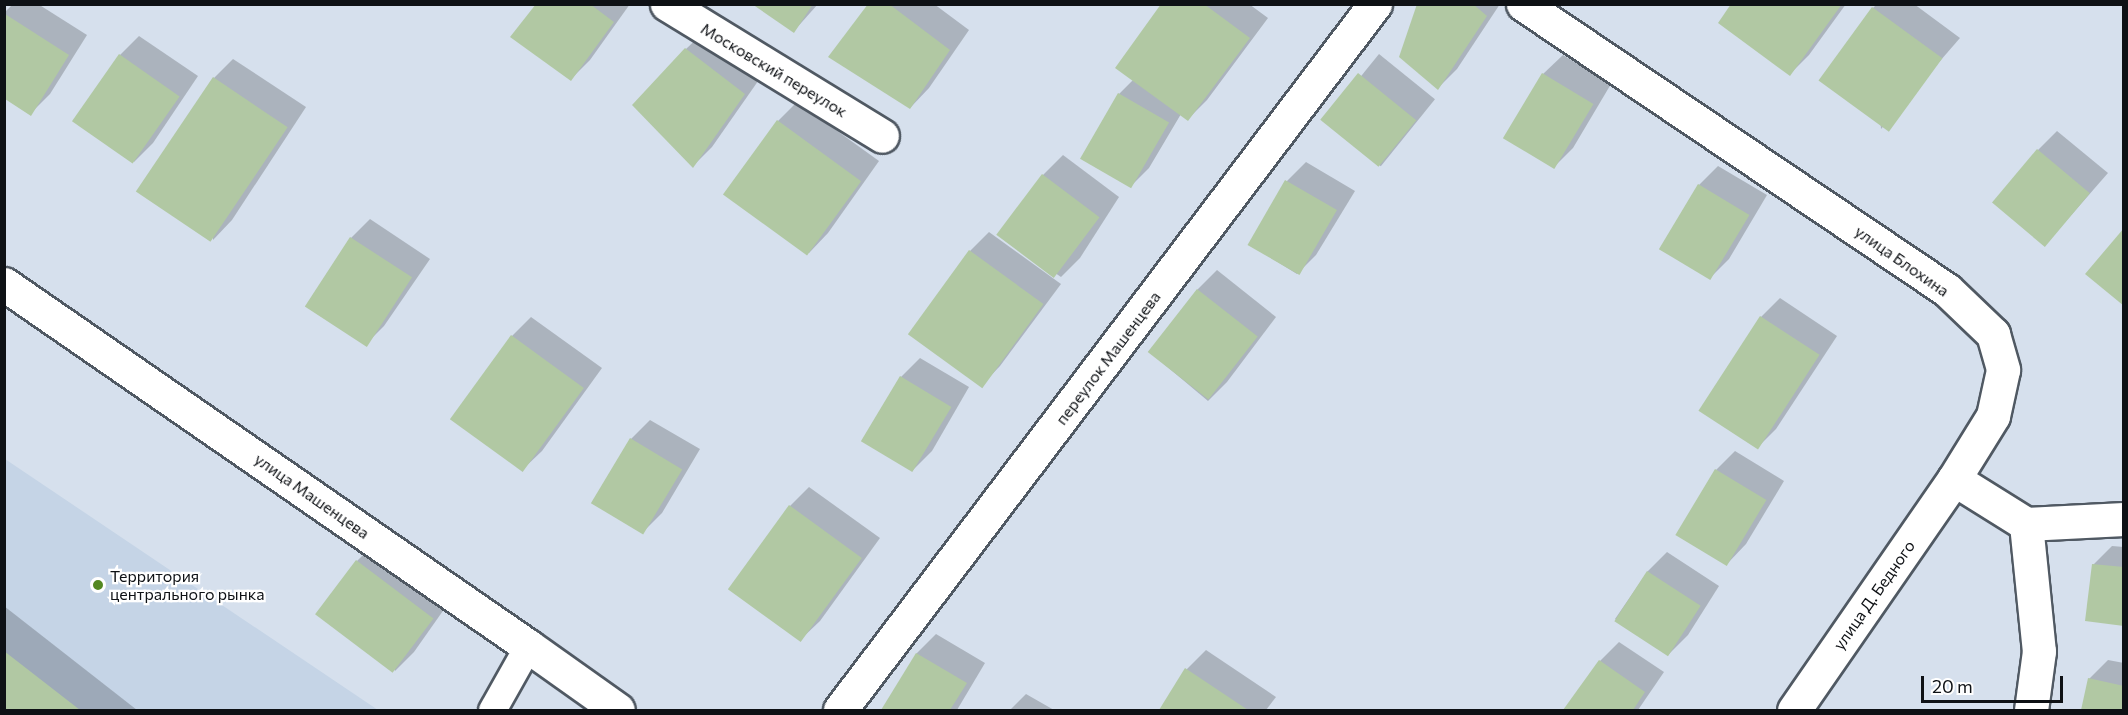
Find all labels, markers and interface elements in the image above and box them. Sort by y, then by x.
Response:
street label: Московский переулок [697,19,851,121]
street label: улица Блохина [1851,221,1953,301]
street label: переулок Машенцева [1052,287,1164,429]
street label: улица Машенцева [251,449,373,543]
street label: улица Д. Бедного [1829,537,1919,653]
place label: Территория центрального рынка [110,566,265,604]
marker: Территория центрального рынка [91,578,105,592]
scale bar [1924,664,2066,702]
text: 20 m [1932,675,1973,697]

